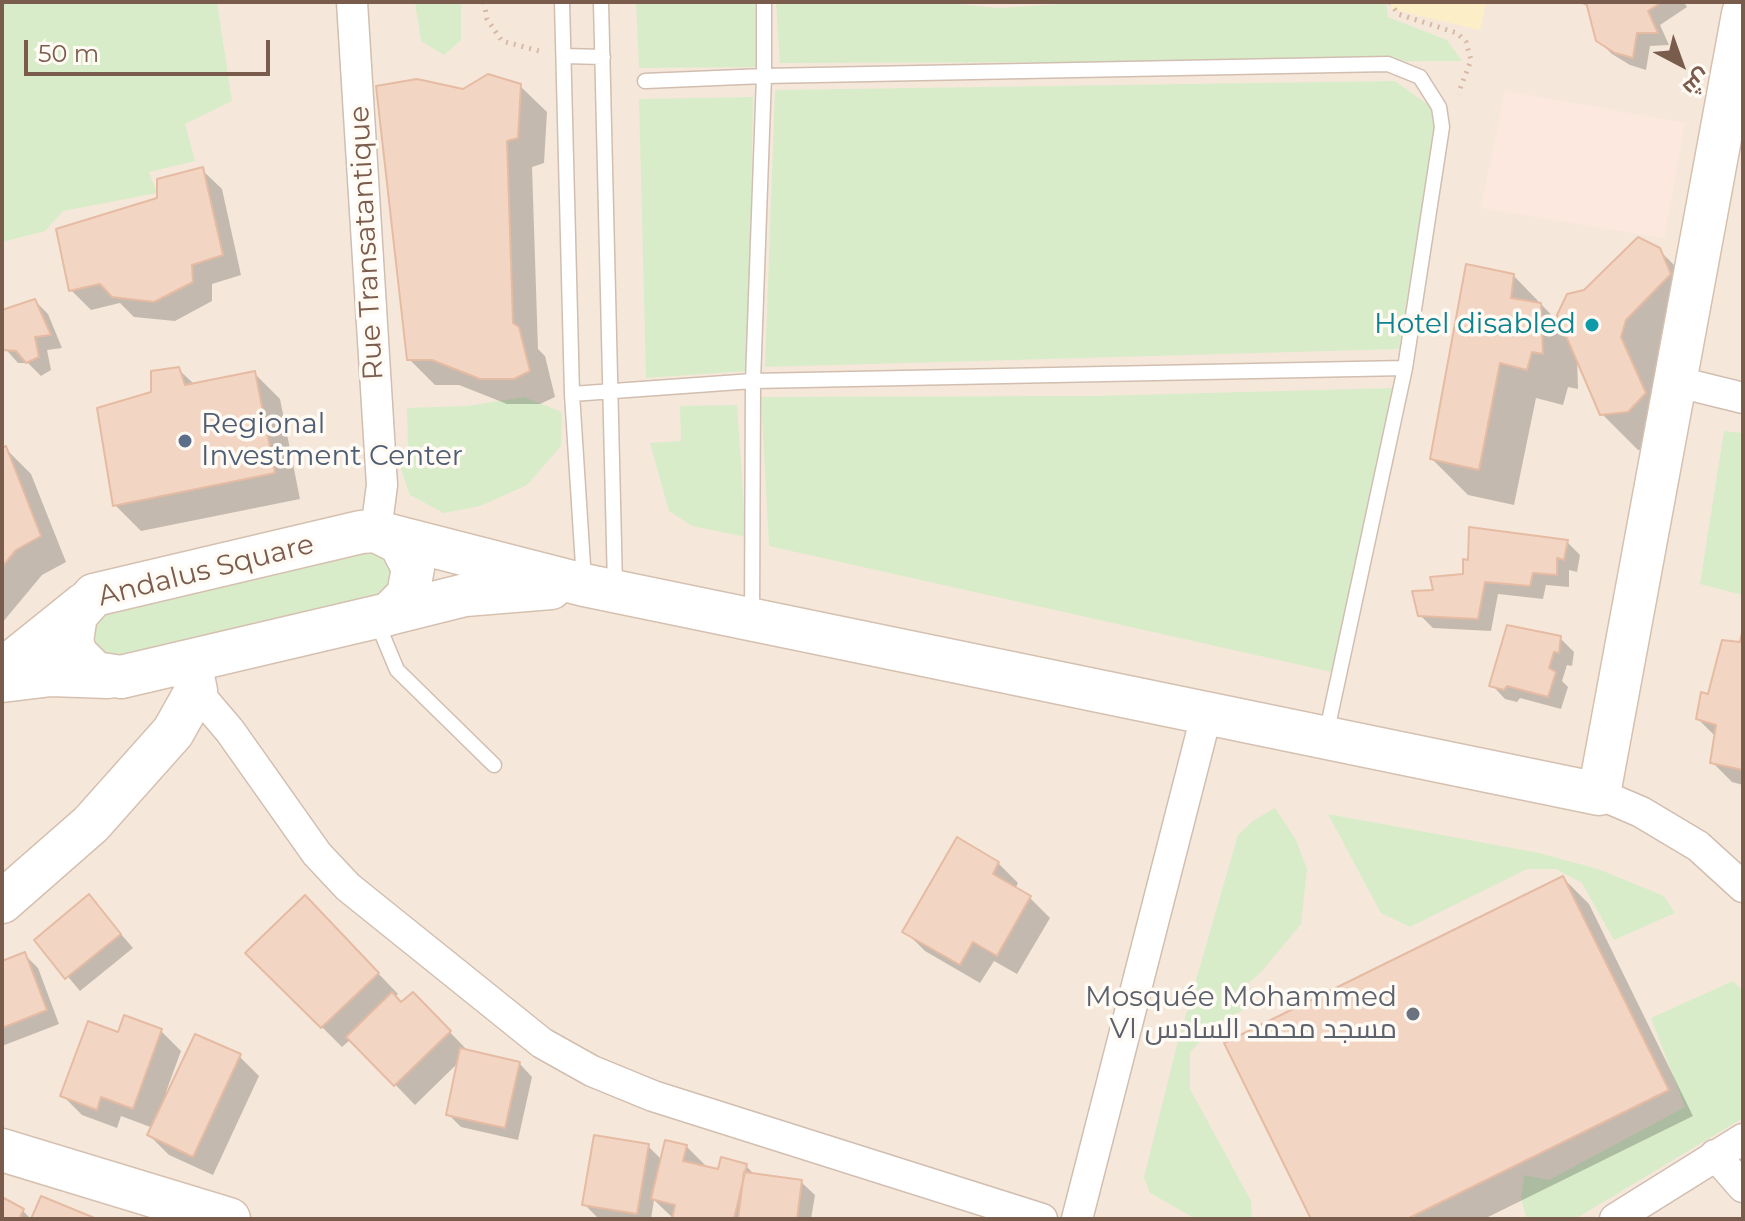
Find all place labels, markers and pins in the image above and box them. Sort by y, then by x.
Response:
place label: Hotel disabled [1374,308,1576,342]
marker: Hotel disabled [1583,316,1601,334]
place label: Regional Investment Center [201,408,463,474]
marker: Regional Investment Center [176,432,194,450]
place label: Mosquée Mohammed VI مسجد محمد السادس [1085,981,1397,1047]
marker: Mosquée Mohammed VI مسجد محمد السادس [1404,1005,1422,1023]

